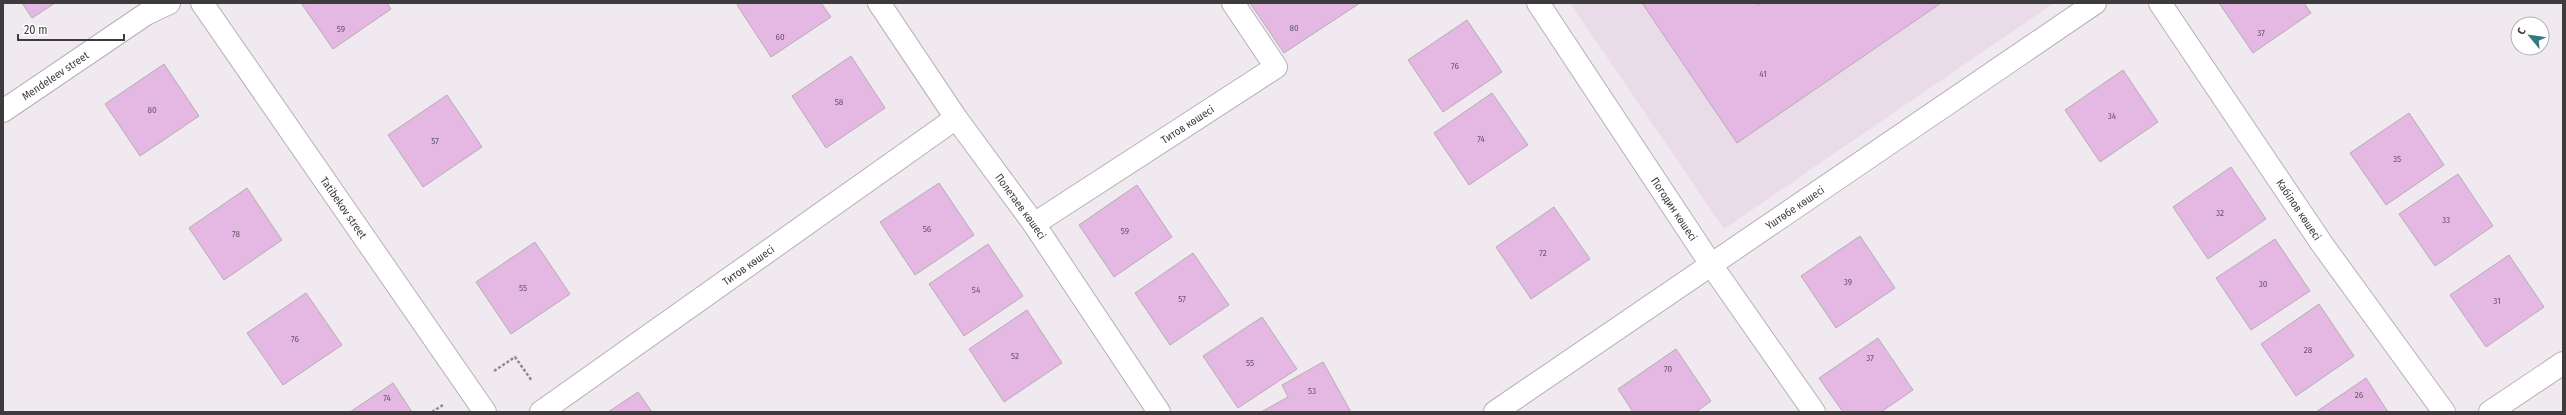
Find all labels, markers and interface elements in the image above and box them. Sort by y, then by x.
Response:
scale bar [18,16,124,42]
north arrow [2510,16,2550,56]
text: 20 m [24,23,48,37]
house number: 80 [1289,23,1299,33]
house number: 59 [337,24,345,34]
text: С [2515,26,2529,37]
house number: 37 [2257,28,2265,38]
house number: 60 [775,32,785,42]
street label: Mendeleev street [19,48,91,103]
house number: 76 [1451,61,1459,71]
house number: 41 [1759,69,1767,79]
house number: 58 [835,97,844,107]
street label: Титов көшесі [1159,102,1217,146]
house number: 80 [147,105,157,115]
house number: 34 [2108,111,2117,121]
house number: 74 [1477,134,1485,144]
house number: 57 [431,136,439,146]
house number: 35 [2393,154,2401,164]
street label: Полетаев көшесі [993,171,1049,242]
street label: Tatibekov street [318,174,370,241]
street label: Погодин көшесі [1649,175,1700,244]
street label: Кабілов көшесі [2274,177,2324,243]
street label: Үштөбе көшесі [1763,183,1827,232]
house number: 32 [2216,208,2224,218]
house number: 33 [2442,215,2450,225]
house number: 56 [923,224,932,234]
house number: 59 [1121,226,1129,236]
house number: 78 [232,229,240,239]
street label: Титов көшесі [720,242,777,288]
house number: 72 [1539,248,1547,258]
house number: 39 [1844,277,1852,287]
house number: 30 [2259,279,2268,289]
house number: 55 [519,283,527,293]
house number: 54 [972,285,981,295]
house number: 57 [1178,294,1186,304]
house number: 31 [2493,296,2501,306]
house number: 76 [291,334,299,344]
house number: 28 [2304,345,2313,355]
house number: 52 [1011,351,1019,361]
house number: 37 [1866,353,1874,363]
house number: 55 [1246,358,1254,368]
house number: 70 [1664,364,1672,374]
house number: 53 [1308,386,1316,396]
house number: 26 [2355,390,2364,400]
house number: 74 [383,393,391,403]

